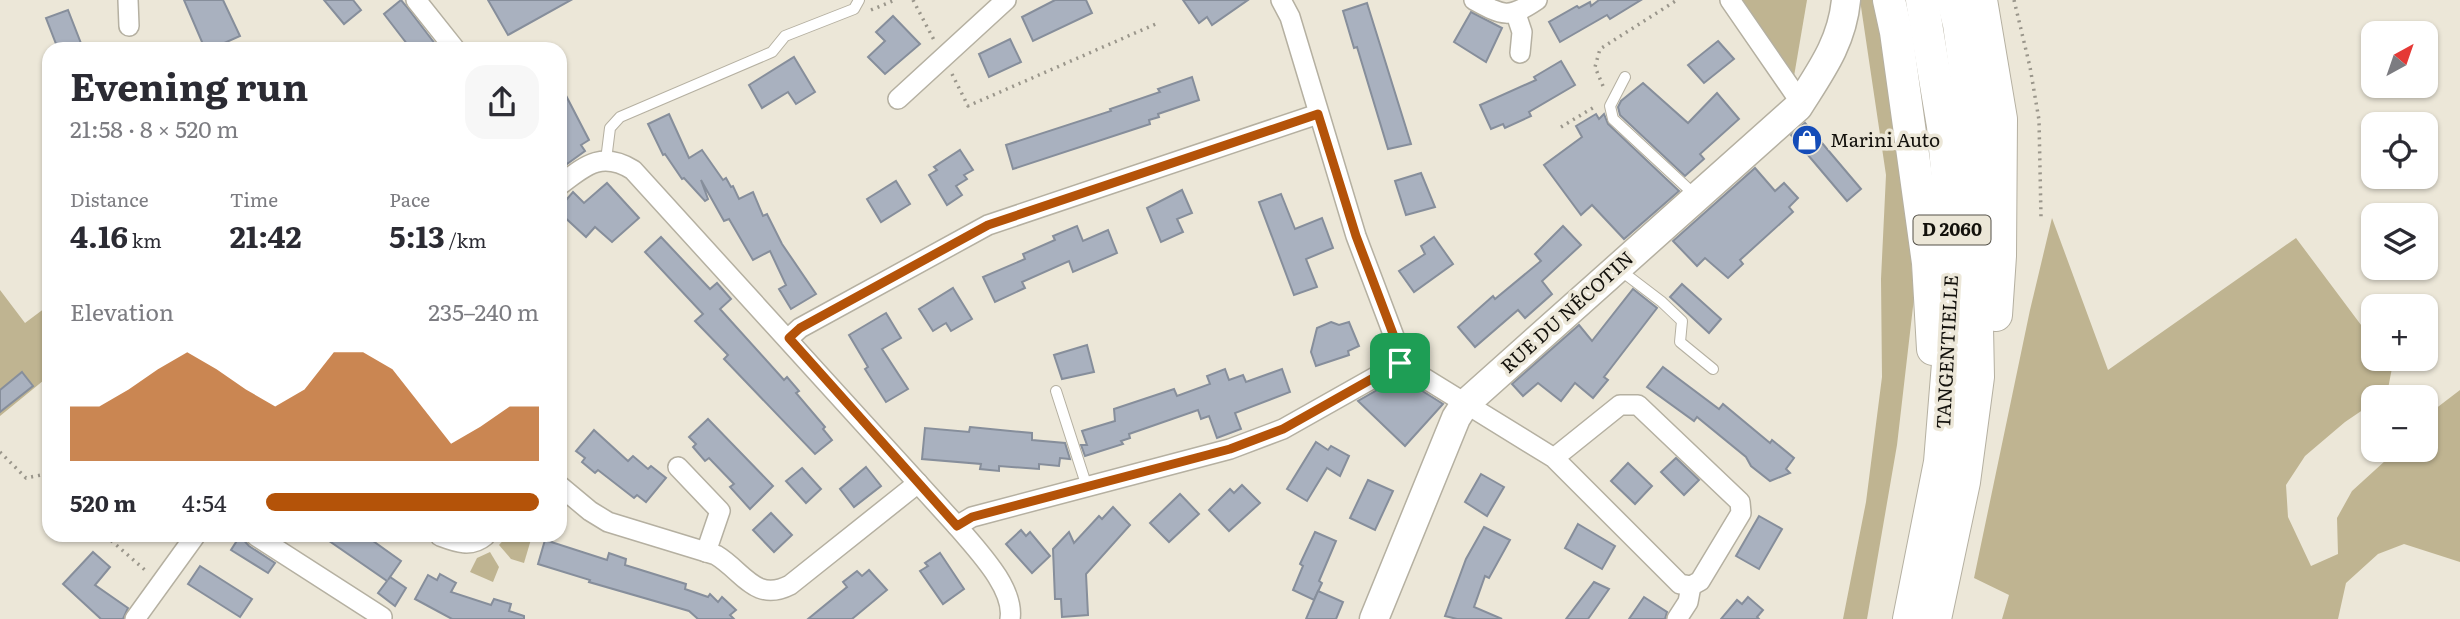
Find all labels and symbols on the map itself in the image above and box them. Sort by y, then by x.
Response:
north arrow [2361,21,2438,98]
shop icon: Marini Auto [1790,123,1824,157]
place label: Marini Auto [1830,125,1940,153]
road number: D 2060 [1913,215,1990,244]
street label: RUE DU NÉCOTIN [1494,244,1639,379]
street label: TANGENTIELLE [1928,274,1964,430]
pin [1370,333,1430,393]

